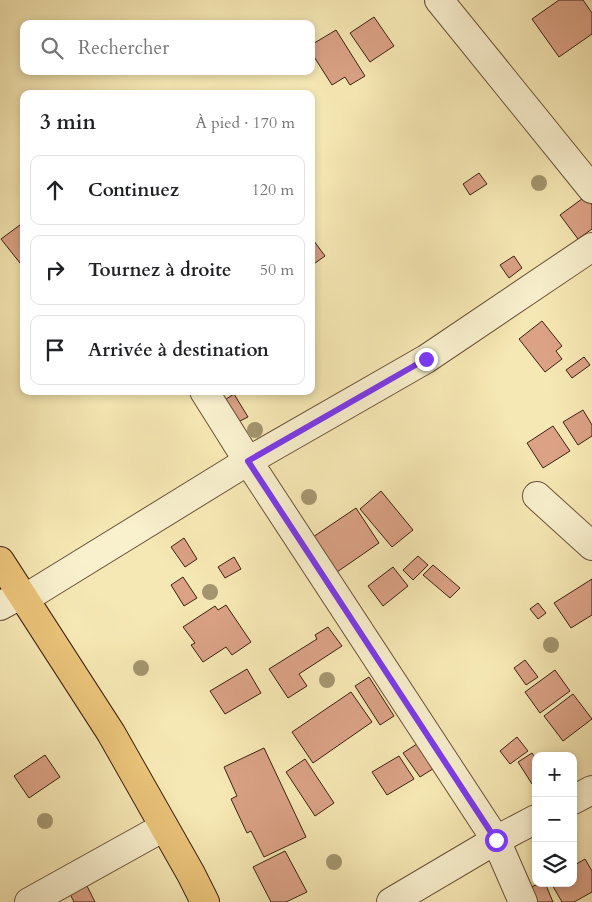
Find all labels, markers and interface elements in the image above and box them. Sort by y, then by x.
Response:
search box [20,20,315,75]
icon: search [38,34,66,62]
text: Rechercher [78,35,169,61]
text: 3 min [40,108,96,137]
text: À pied · 170 m [195,112,295,134]
icon: ahead [41,176,69,204]
text: Continuez [88,177,179,203]
text: 120 m [252,179,294,201]
icon: right [41,256,69,284]
text: Tournez à droite [88,257,231,283]
text: 50 m [260,259,294,281]
icon: arrive [41,336,69,364]
text: Arrivée à destination [88,337,269,363]
route end [415,348,438,371]
map controls [532,752,577,887]
button: + [532,752,577,797]
button: − [532,797,577,842]
route start [485,829,508,852]
button: layers [532,842,577,887]

